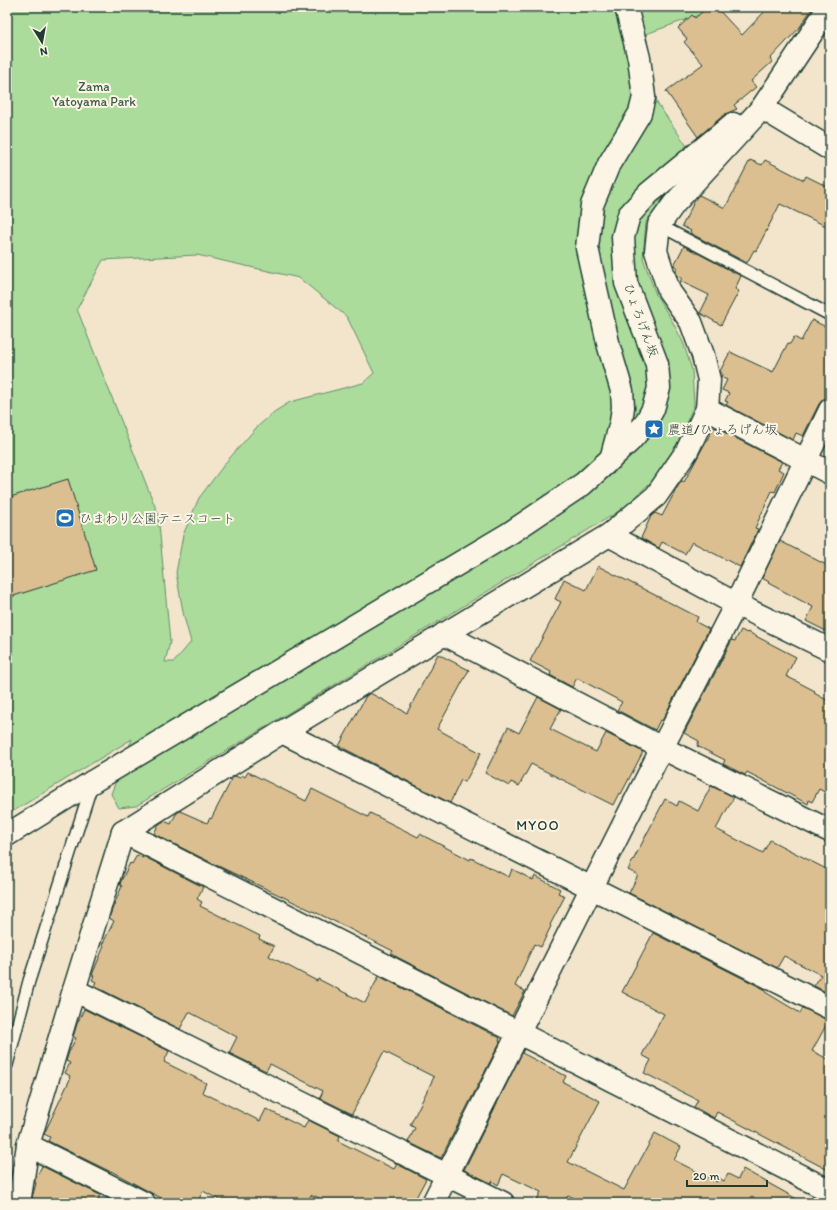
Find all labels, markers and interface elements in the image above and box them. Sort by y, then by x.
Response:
north arrow [22,22,62,62]
text: N [39,44,49,58]
park label: Zama Yatoyama Park [52,79,136,109]
street label: ひょろげん坂 [621,281,661,359]
place icon: 農道/ひょろげん坂 [643,418,665,440]
place label: 農道/ひょろげん坂 [668,422,777,437]
sports icon: ひまわり公園テニスコート [54,507,76,529]
place label: ひまわり公園テニスコート [79,511,235,526]
district label: MYOO [516,817,560,834]
scale bar [687,1162,767,1188]
text: 20 m [693,1169,720,1183]

